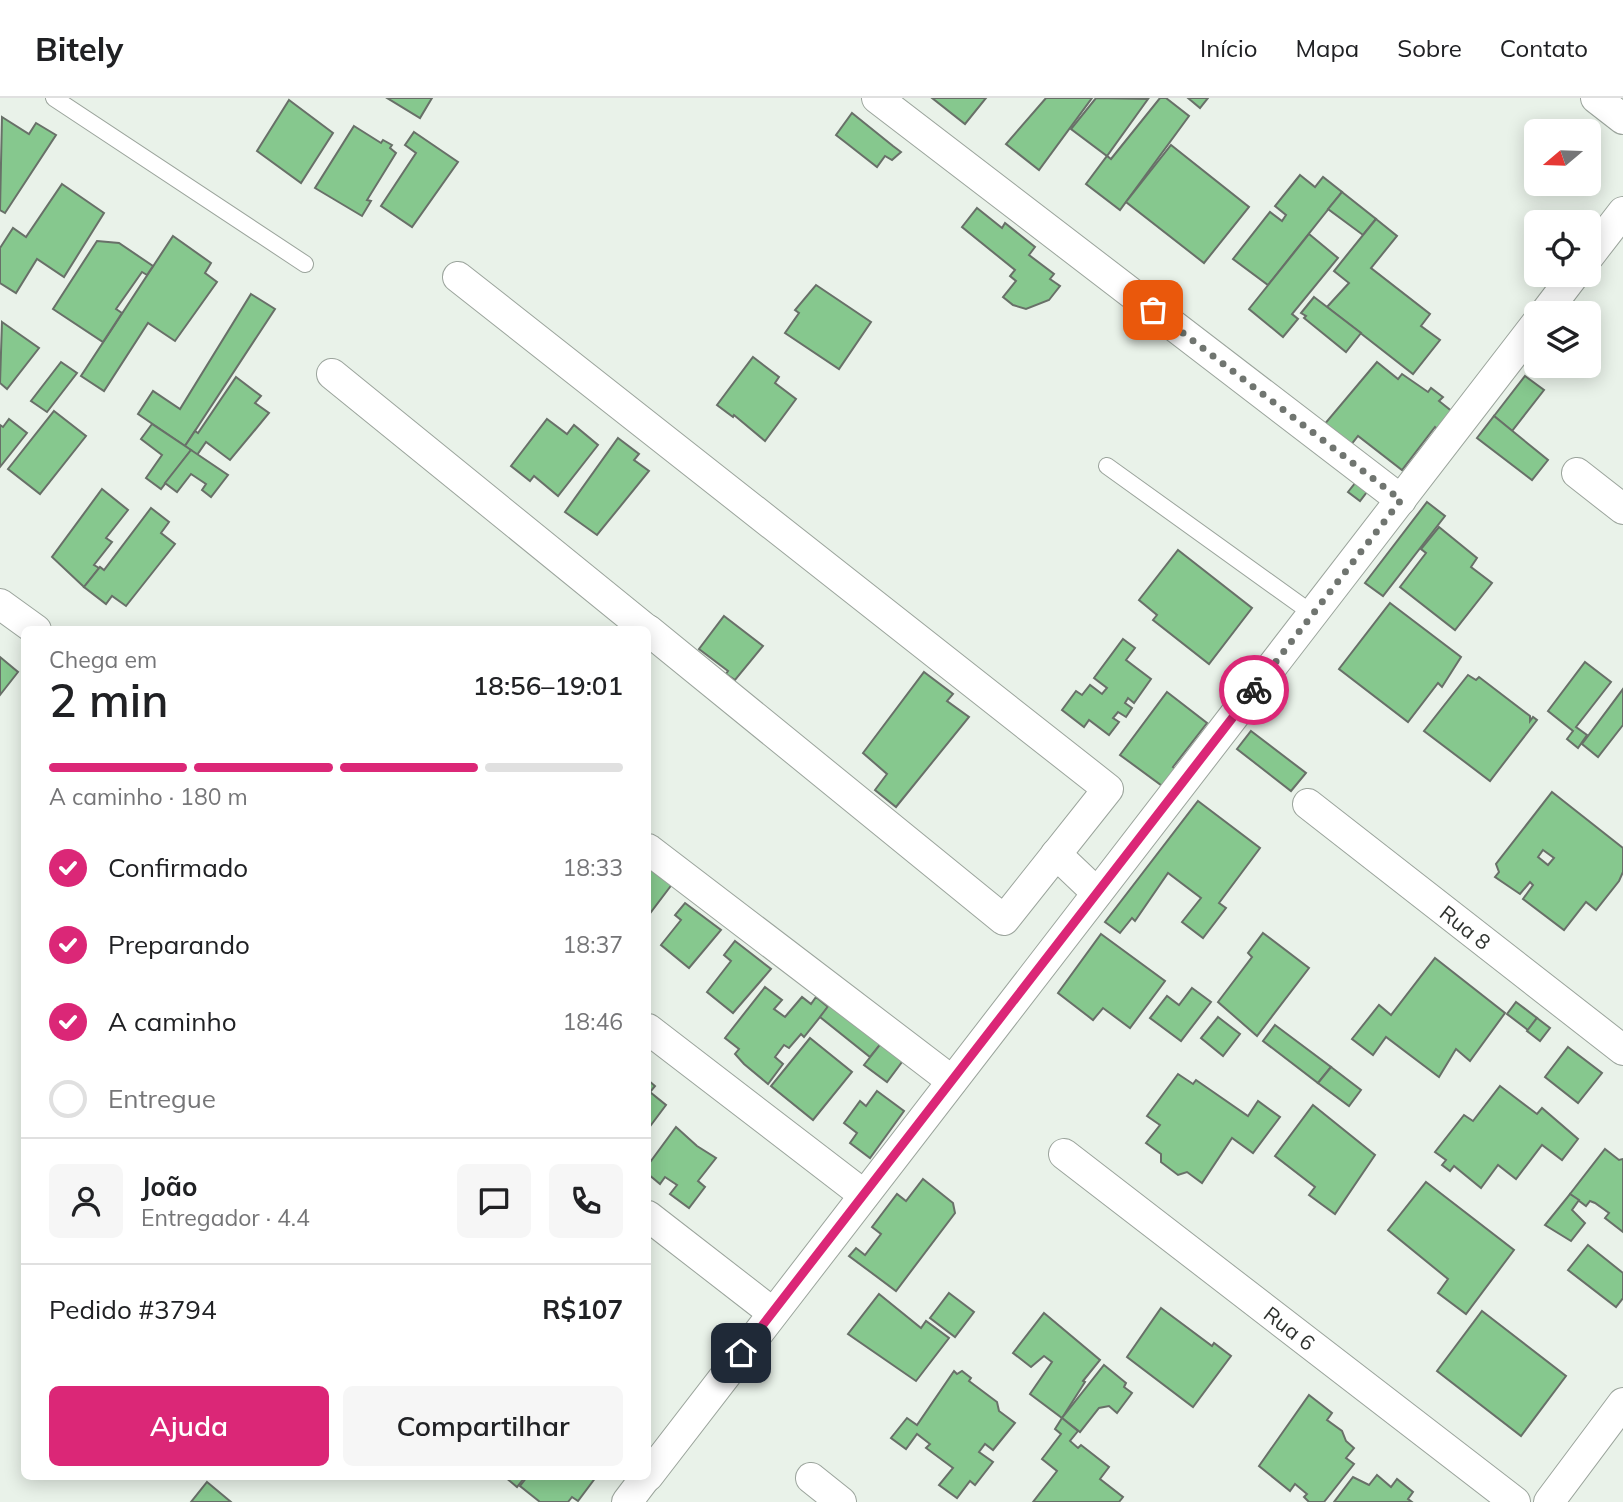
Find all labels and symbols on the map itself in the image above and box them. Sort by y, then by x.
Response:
north arrow [1524,119,1601,196]
pin [1123,280,1183,340]
courier [1219,655,1289,725]
street label: Rua 8 [1435,899,1496,955]
street label: Rua 6 [1259,1300,1320,1356]
pin [711,1323,771,1383]

